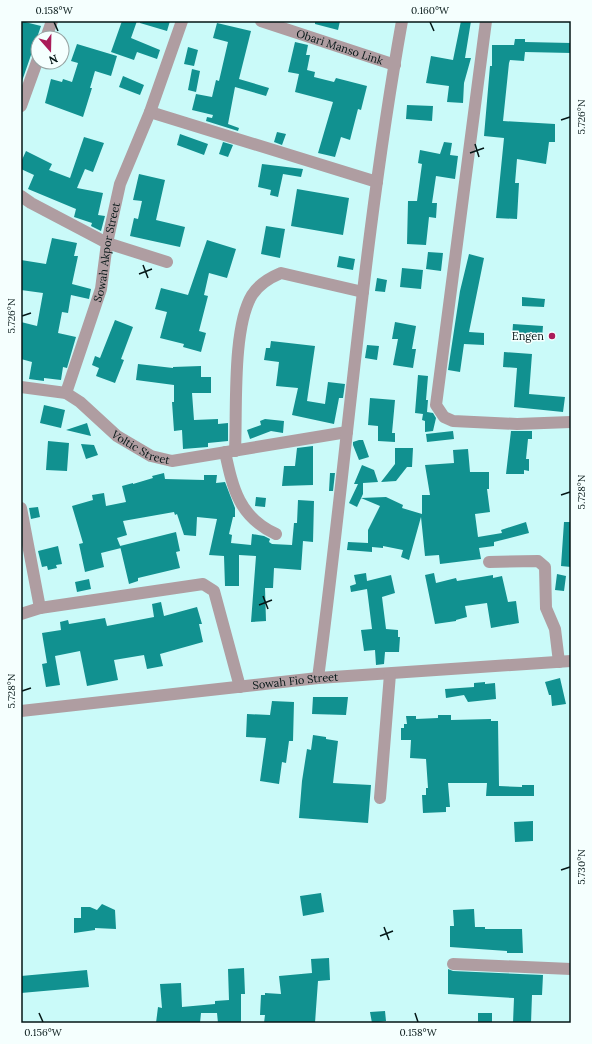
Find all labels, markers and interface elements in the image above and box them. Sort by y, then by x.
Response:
text: 0.158°W [35,4,74,17]
text: 0.160°W [411,4,450,17]
street label: Obari Manso Link [295,26,385,68]
north arrow [30,30,70,70]
text: N [47,51,60,68]
text: 5.726°N [575,99,588,135]
street label: Sowah Akpor Street [90,200,123,304]
text: 5.726°N [5,298,18,334]
place label: Engen [512,329,544,343]
marker: Engen [547,331,557,341]
street label: Voltic Street [108,427,172,467]
text: 5.728°N [575,474,588,509]
street label: Sowah Fio Street [252,670,339,692]
text: 5.728°N [5,673,18,708]
text: 5.730°N [575,849,588,885]
text: 0.156°W [24,1026,63,1039]
text: 0.158°W [399,1026,438,1039]

